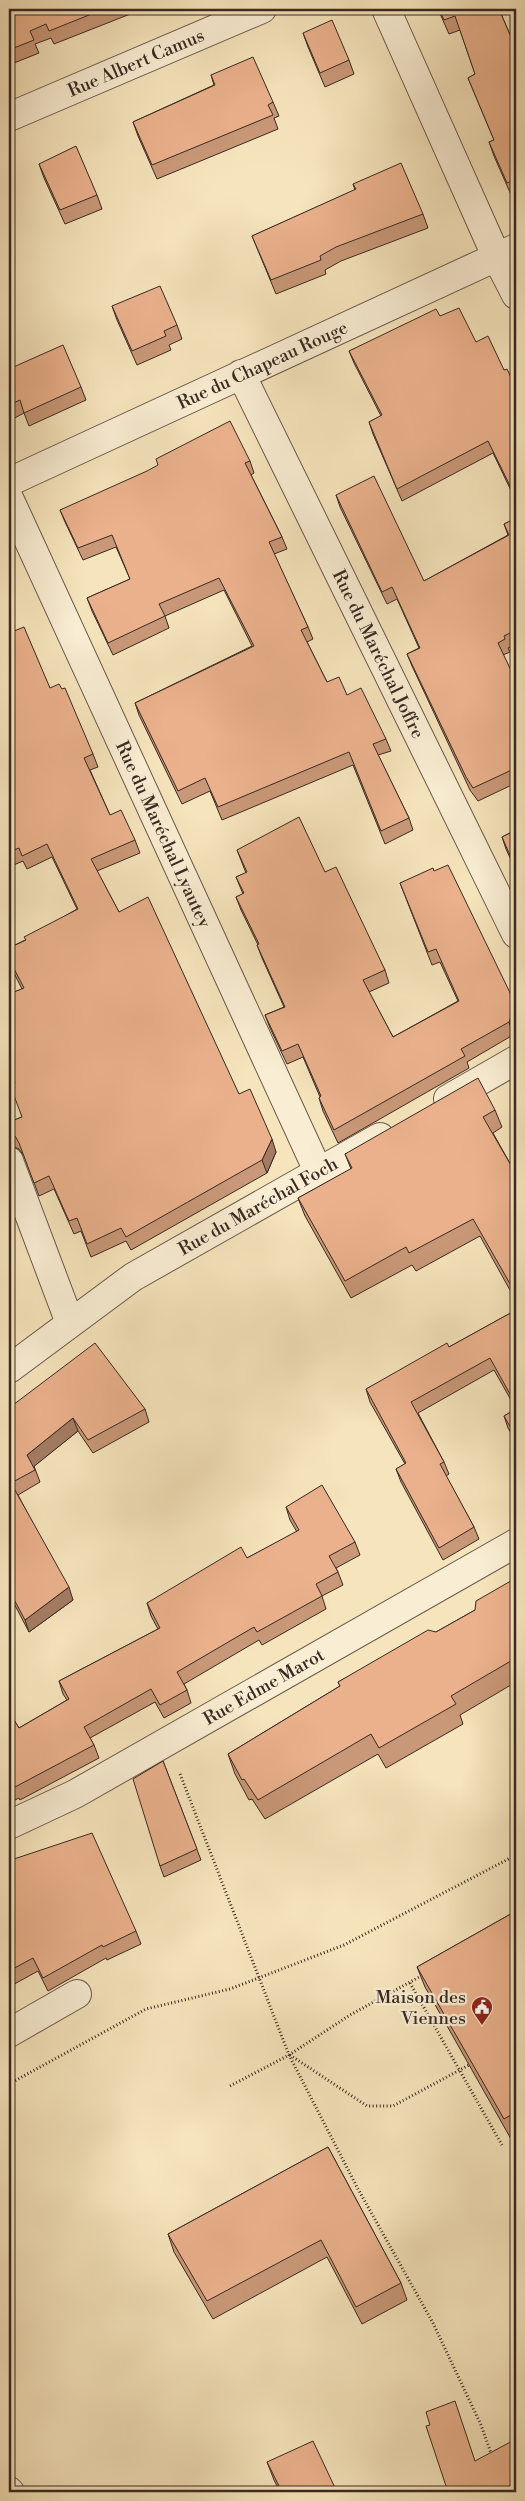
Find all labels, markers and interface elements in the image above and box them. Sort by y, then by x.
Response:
street label: Rue Albert Camus [64,23,208,102]
street label: Rue du Chapeau Rouge [173,316,351,414]
street label: Rue du Maréchal Joffre [327,566,430,742]
street label: Rue du Maréchal Lyautey [111,737,216,931]
street label: Rue du Maréchal Foch [174,1152,342,1261]
street label: Rue Edme Marot [199,1643,329,1730]
place label: Maison des Viennes [375,1986,466,2030]
public building icon: Maison des Viennes [470,1995,494,2026]

